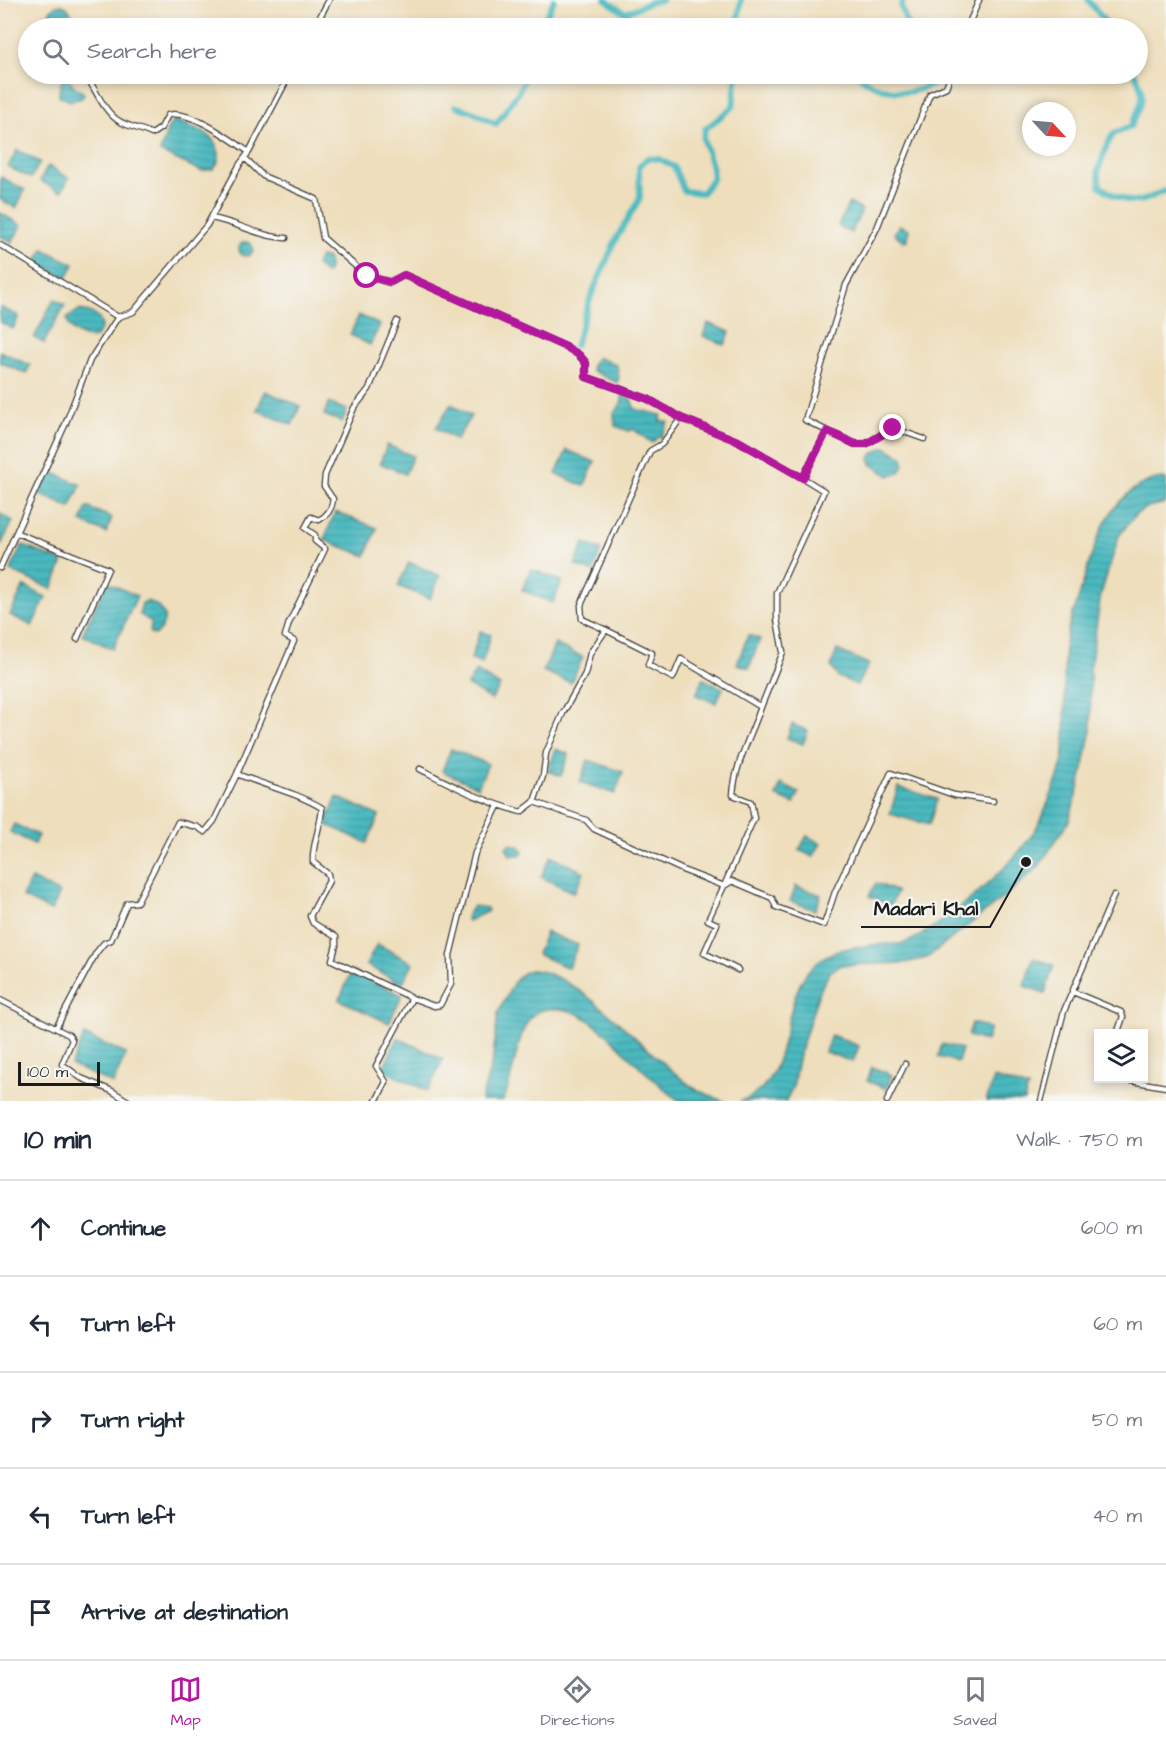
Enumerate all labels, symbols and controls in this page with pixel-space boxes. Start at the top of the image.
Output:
search box [18,18,1148,84]
icon: search [39,35,72,68]
text: Search here [87,36,217,67]
north arrow [1022,102,1076,156]
route start [353,262,379,288]
route end [879,414,905,440]
callout: Madari Khal [861,889,990,927]
text: Madari Khal [874,895,978,923]
map controls [1094,1029,1148,1083]
button: layers [1094,1029,1148,1083]
scale bar [18,1059,100,1086]
text: 100 m [27,1061,68,1083]
text: 10 min [24,1122,91,1158]
text: Walk · 750 m [1016,1126,1142,1154]
icon: ahead [24,1212,57,1245]
text: Continue [81,1213,166,1244]
text: 600 m [1081,1214,1142,1242]
icon: left [24,1308,57,1341]
text: Turn left [81,1309,175,1340]
text: 60 m [1093,1310,1142,1338]
icon: right [24,1404,57,1437]
text: Turn right [81,1405,184,1436]
text: 50 m [1092,1406,1142,1434]
icon: left [24,1500,57,1533]
text: Turn left [81,1501,175,1532]
text: 40 m [1092,1502,1142,1530]
icon: arrive [24,1596,57,1629]
text: Arrive at destination [81,1597,288,1628]
tab: Map [169,1673,202,1731]
tab: Directions [541,1673,615,1731]
tab: Saved [953,1673,997,1731]

